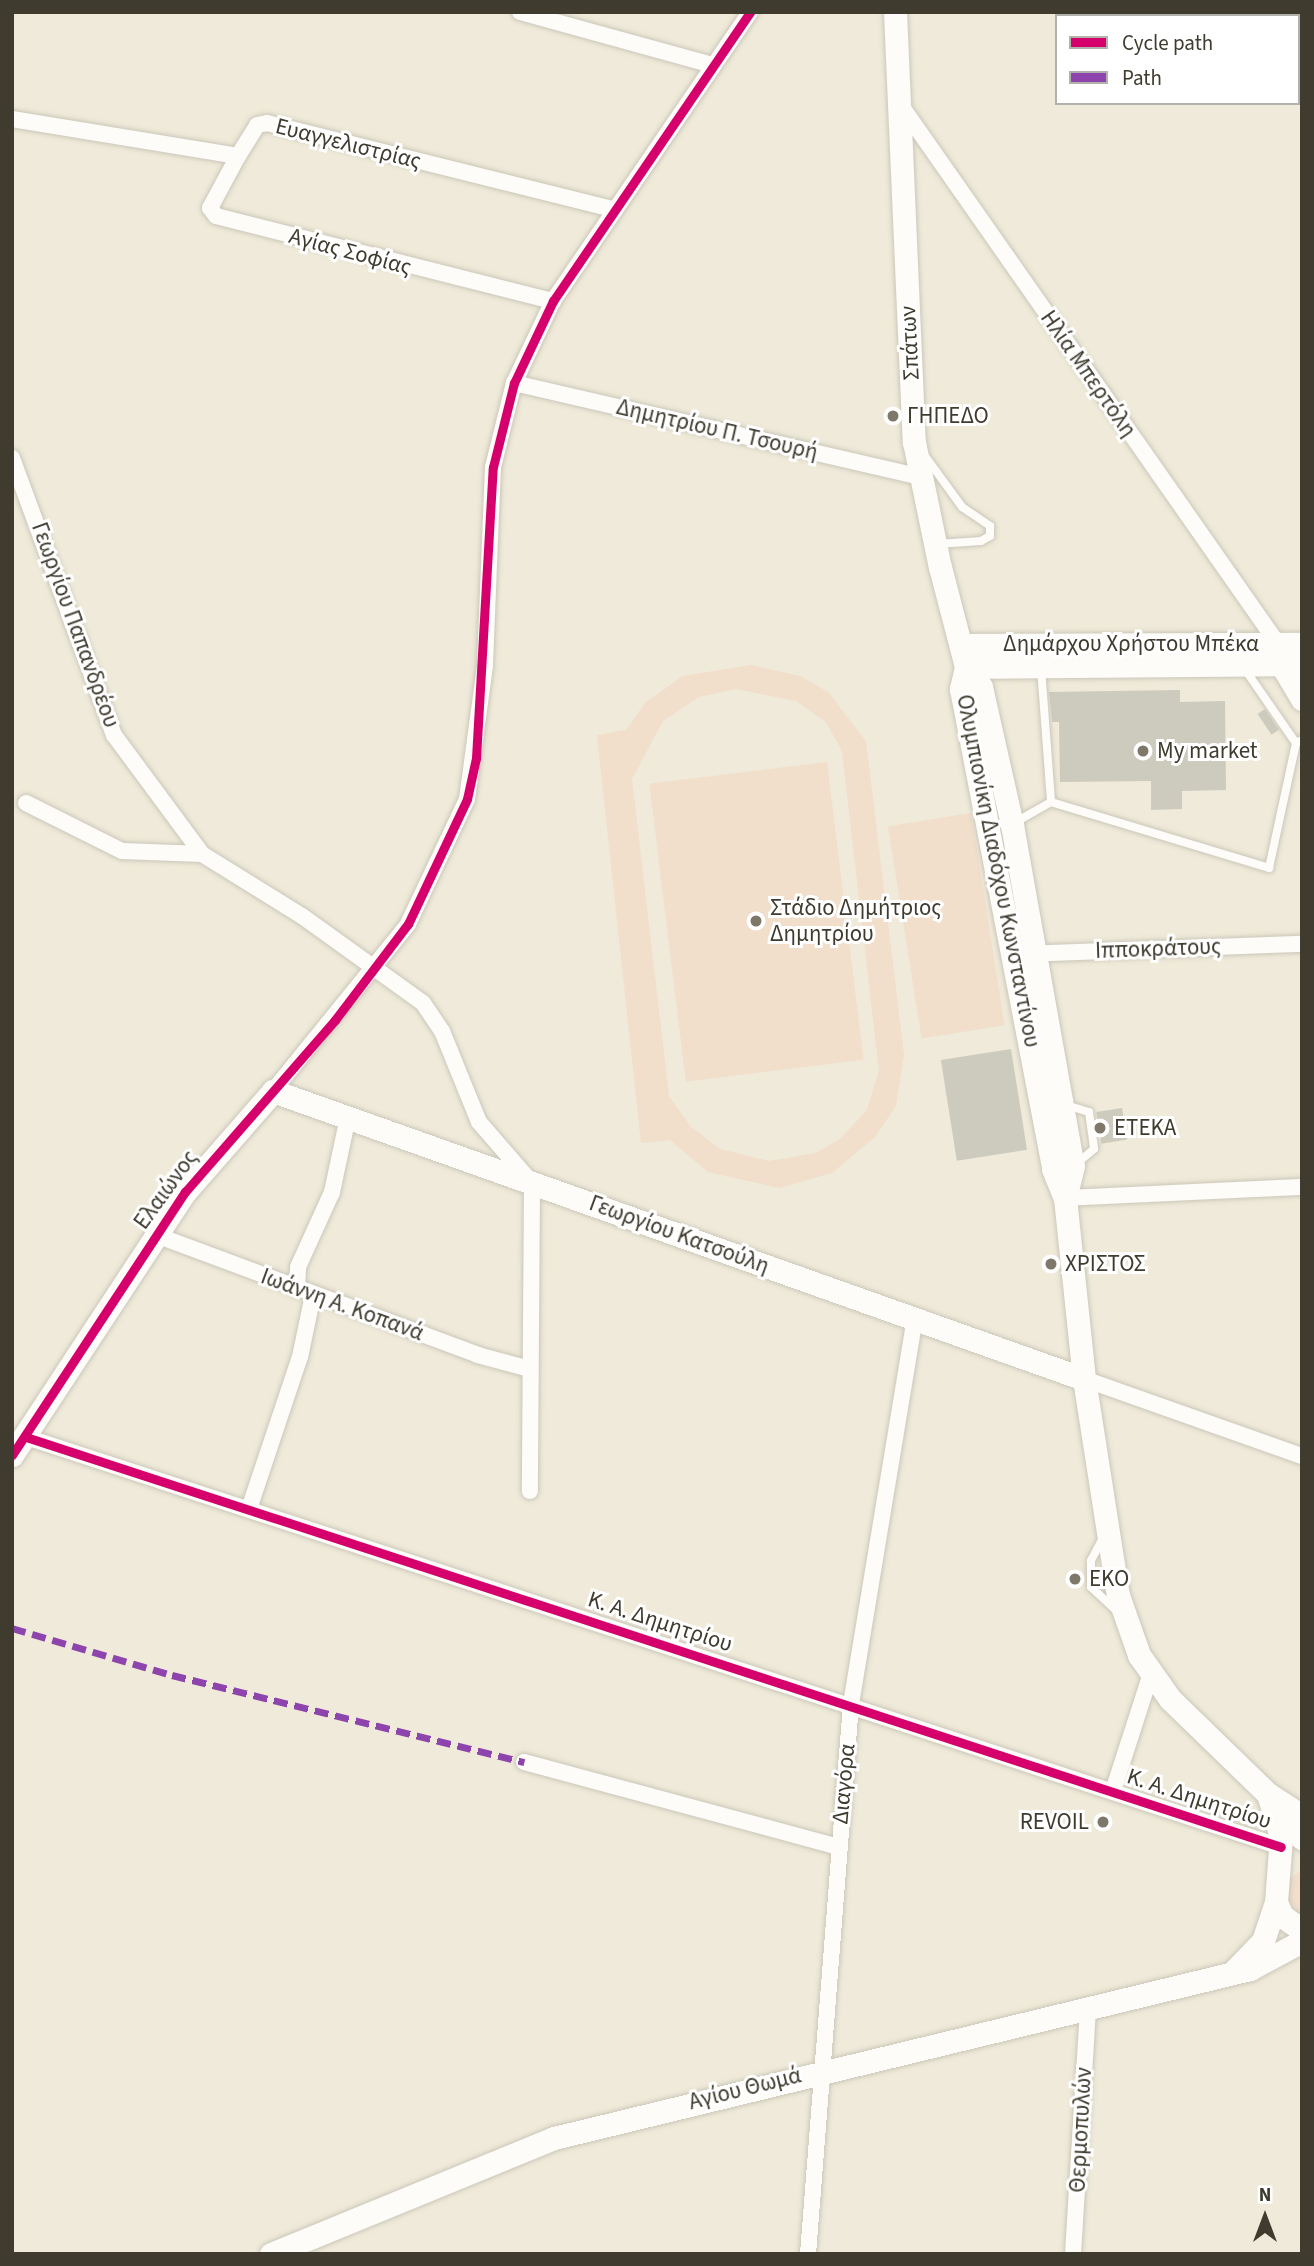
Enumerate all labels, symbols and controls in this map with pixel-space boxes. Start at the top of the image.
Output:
legend [1055,14,1300,105]
text: Cycle path [1122,28,1213,58]
text: Path [1122,63,1162,93]
street label: Ευαγγελιστρίας [272,113,424,175]
street label: Αγίας Σοφίας [286,222,414,282]
street label: Σπάτων [894,305,926,381]
street label: Ηλία Μπερτόλη [1034,305,1142,443]
street label: Δημητρίου Π. Τσουρή [614,393,820,467]
place label: ΓΗΠΕΔΟ [907,402,989,430]
marker: ΓΗΠΕΔΟ [885,408,901,424]
street label: Γεωργίου Παπανδρέου [25,519,125,731]
street label: Δημάρχου Χρήστου Μπέκα [1003,630,1259,658]
street label: Ολυμπιονίκη Διαδόχου Κωνσταντίνου [950,692,1046,1050]
place label: My market [1157,737,1258,765]
marker: My market [1135,743,1151,759]
place label: Στάδιο Δημήτριος Δημητρίου [770,894,941,948]
marker: Στάδιο Δημήτριος Δημητρίου [748,913,764,929]
street label: Ιπποκράτους [1095,933,1221,965]
place label: ΕΤΕΚΑ [1114,1114,1176,1142]
marker: ΕΤΕΚΑ [1092,1120,1108,1136]
street label: Ελαιώνος [128,1145,204,1235]
street label: Γεωργίου Κατσούλη [585,1190,773,1280]
place label: ΧΡΙΣΤΟΣ [1065,1250,1146,1278]
marker: ΧΡΙΣΤΟΣ [1043,1256,1059,1272]
street label: Ιωάννη Α. Κοπανά [257,1263,427,1347]
place label: EKO [1089,1565,1129,1593]
marker: EKO [1067,1571,1083,1587]
street label: Κ. Α. Δημητρίου [584,1586,736,1658]
street label: Διαγόρα [827,1743,861,1825]
street label: Κ. Α. Δημητρίου [1123,1763,1275,1835]
place label: REVOIL [1020,1808,1089,1836]
marker: REVOIL [1095,1814,1111,1830]
street label: Αγίου Θωμά [686,2062,804,2116]
street label: Θερμοπυλών [1064,2067,1098,2193]
north arrow [1230,2182,1300,2252]
text: N [1259,2182,1271,2209]

